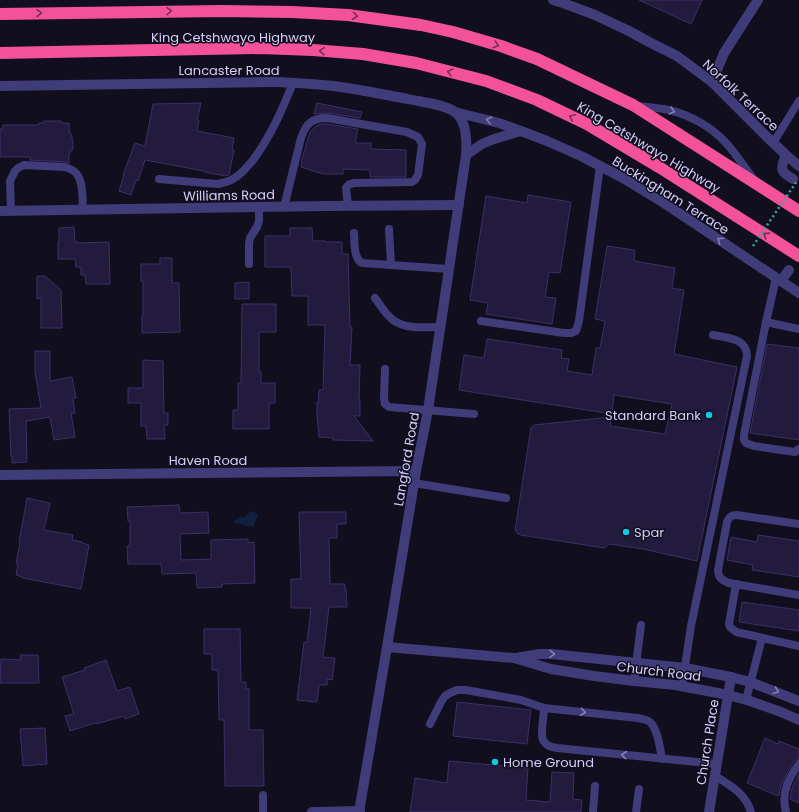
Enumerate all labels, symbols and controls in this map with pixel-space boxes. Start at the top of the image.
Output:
one-way arrow [166,7,172,15]
one-way arrow [36,9,42,17]
one-way arrow [352,11,358,20]
street label: King Cetshwayo Highway [151,28,316,47]
one-way arrow [492,40,499,49]
one-way arrow [319,47,325,56]
street label: Norfolk Terrace [698,55,783,136]
street label: Lancaster Road [178,61,280,80]
one-way arrow [447,68,453,76]
street label: King Cetshwayo Highway [574,97,725,198]
one-way arrow [668,106,675,115]
one-way arrow [568,114,576,122]
one-way arrow [485,117,492,125]
street label: Buckingham Terrace [609,152,733,239]
street label: Williams Road [183,185,275,206]
one-way arrow [763,233,770,240]
one-way arrow [717,238,724,245]
place label: Standard Bank [605,406,701,425]
marker: Standard Bank [704,410,714,420]
street label: Langford Road [389,411,424,508]
street label: Haven Road [169,451,247,470]
place label: Spar [634,523,664,542]
marker: Spar [621,527,631,537]
one-way arrow [549,650,555,659]
street label: Church Road [616,657,702,686]
one-way arrow [773,687,780,695]
street label: Church Place [691,698,724,786]
one-way arrow [580,707,586,716]
one-way arrow [621,750,627,759]
place label: Home Ground [503,753,594,772]
marker: Home Ground [490,757,500,767]

